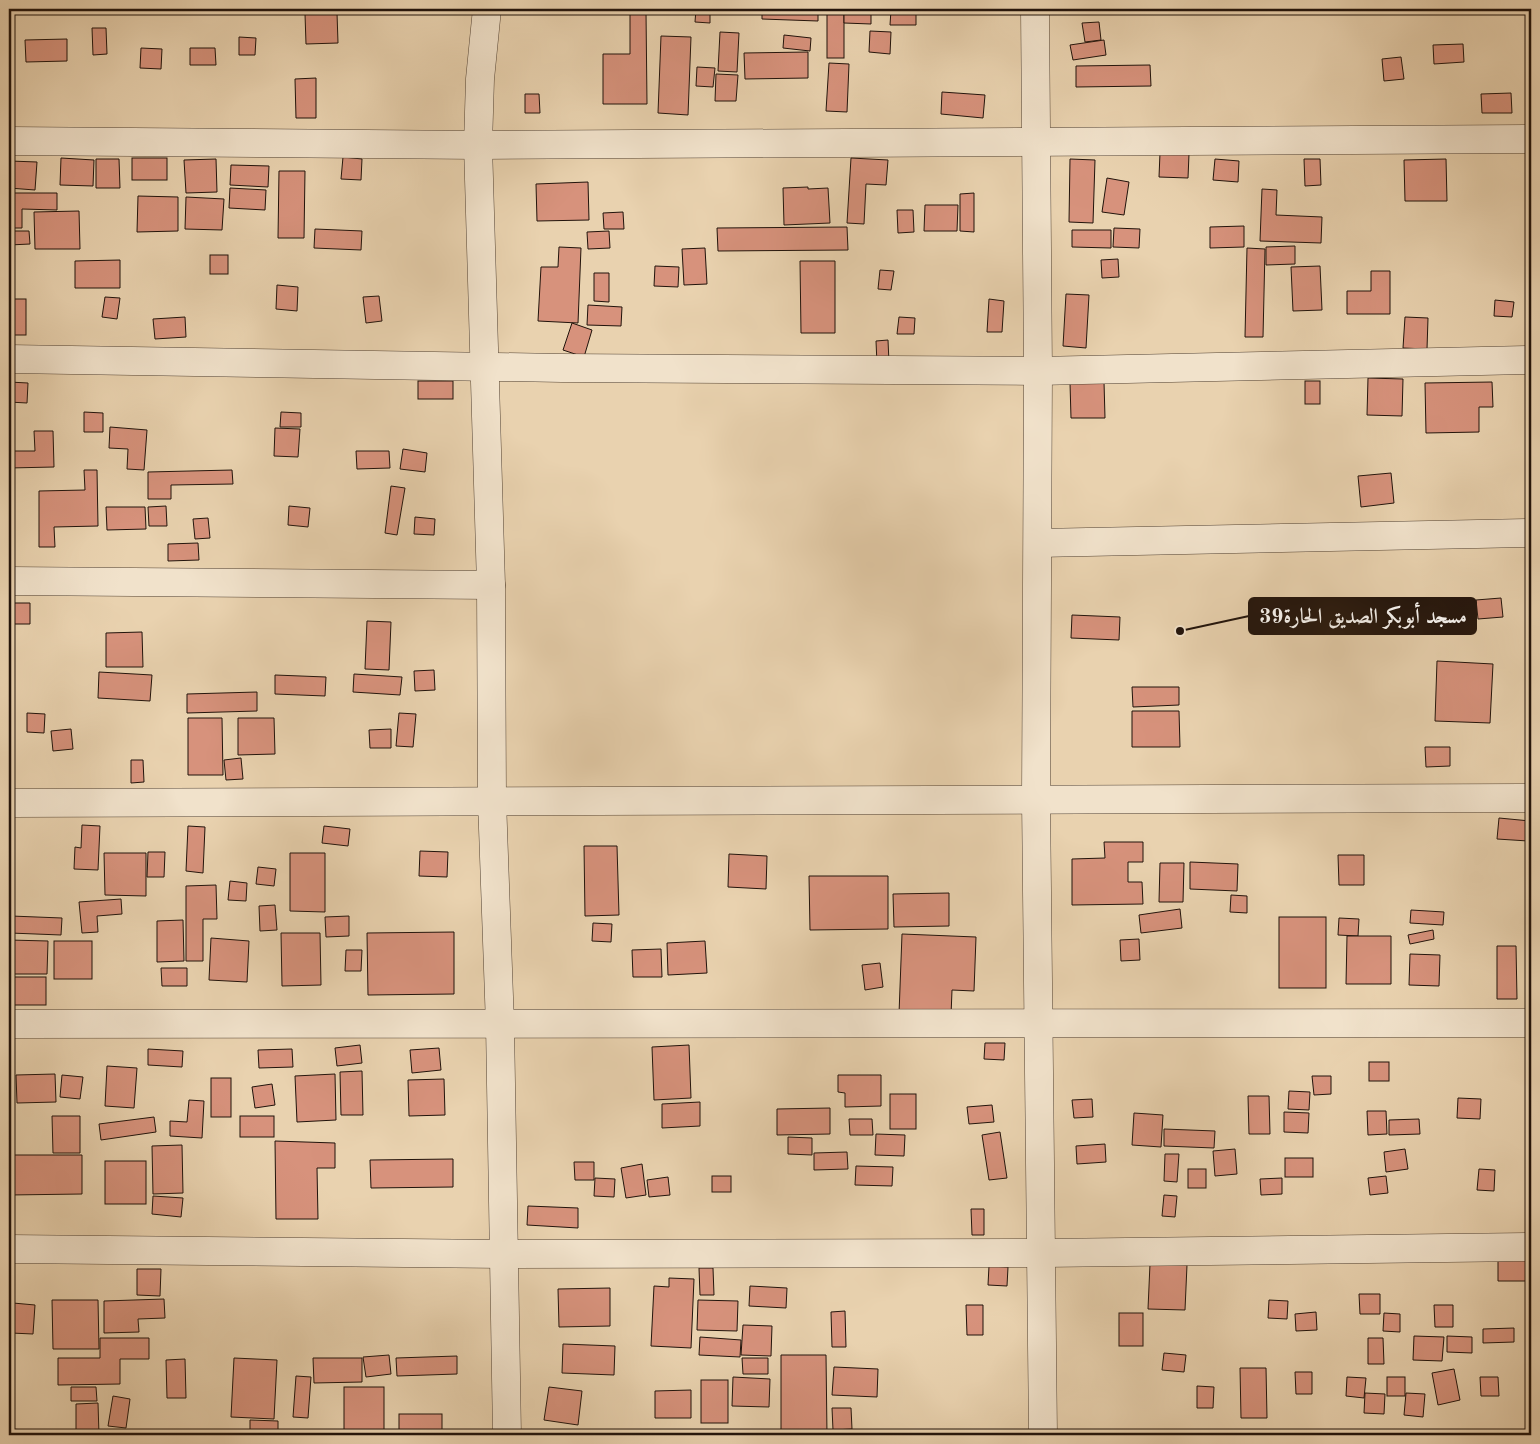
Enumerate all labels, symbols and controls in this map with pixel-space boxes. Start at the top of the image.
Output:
callout: مسجد أبوبكر الصديق الحارة39 [1249,598,1476,634]
text: مسجد أبوبكر الصديق الحارة39 [1259,602,1467,630]

